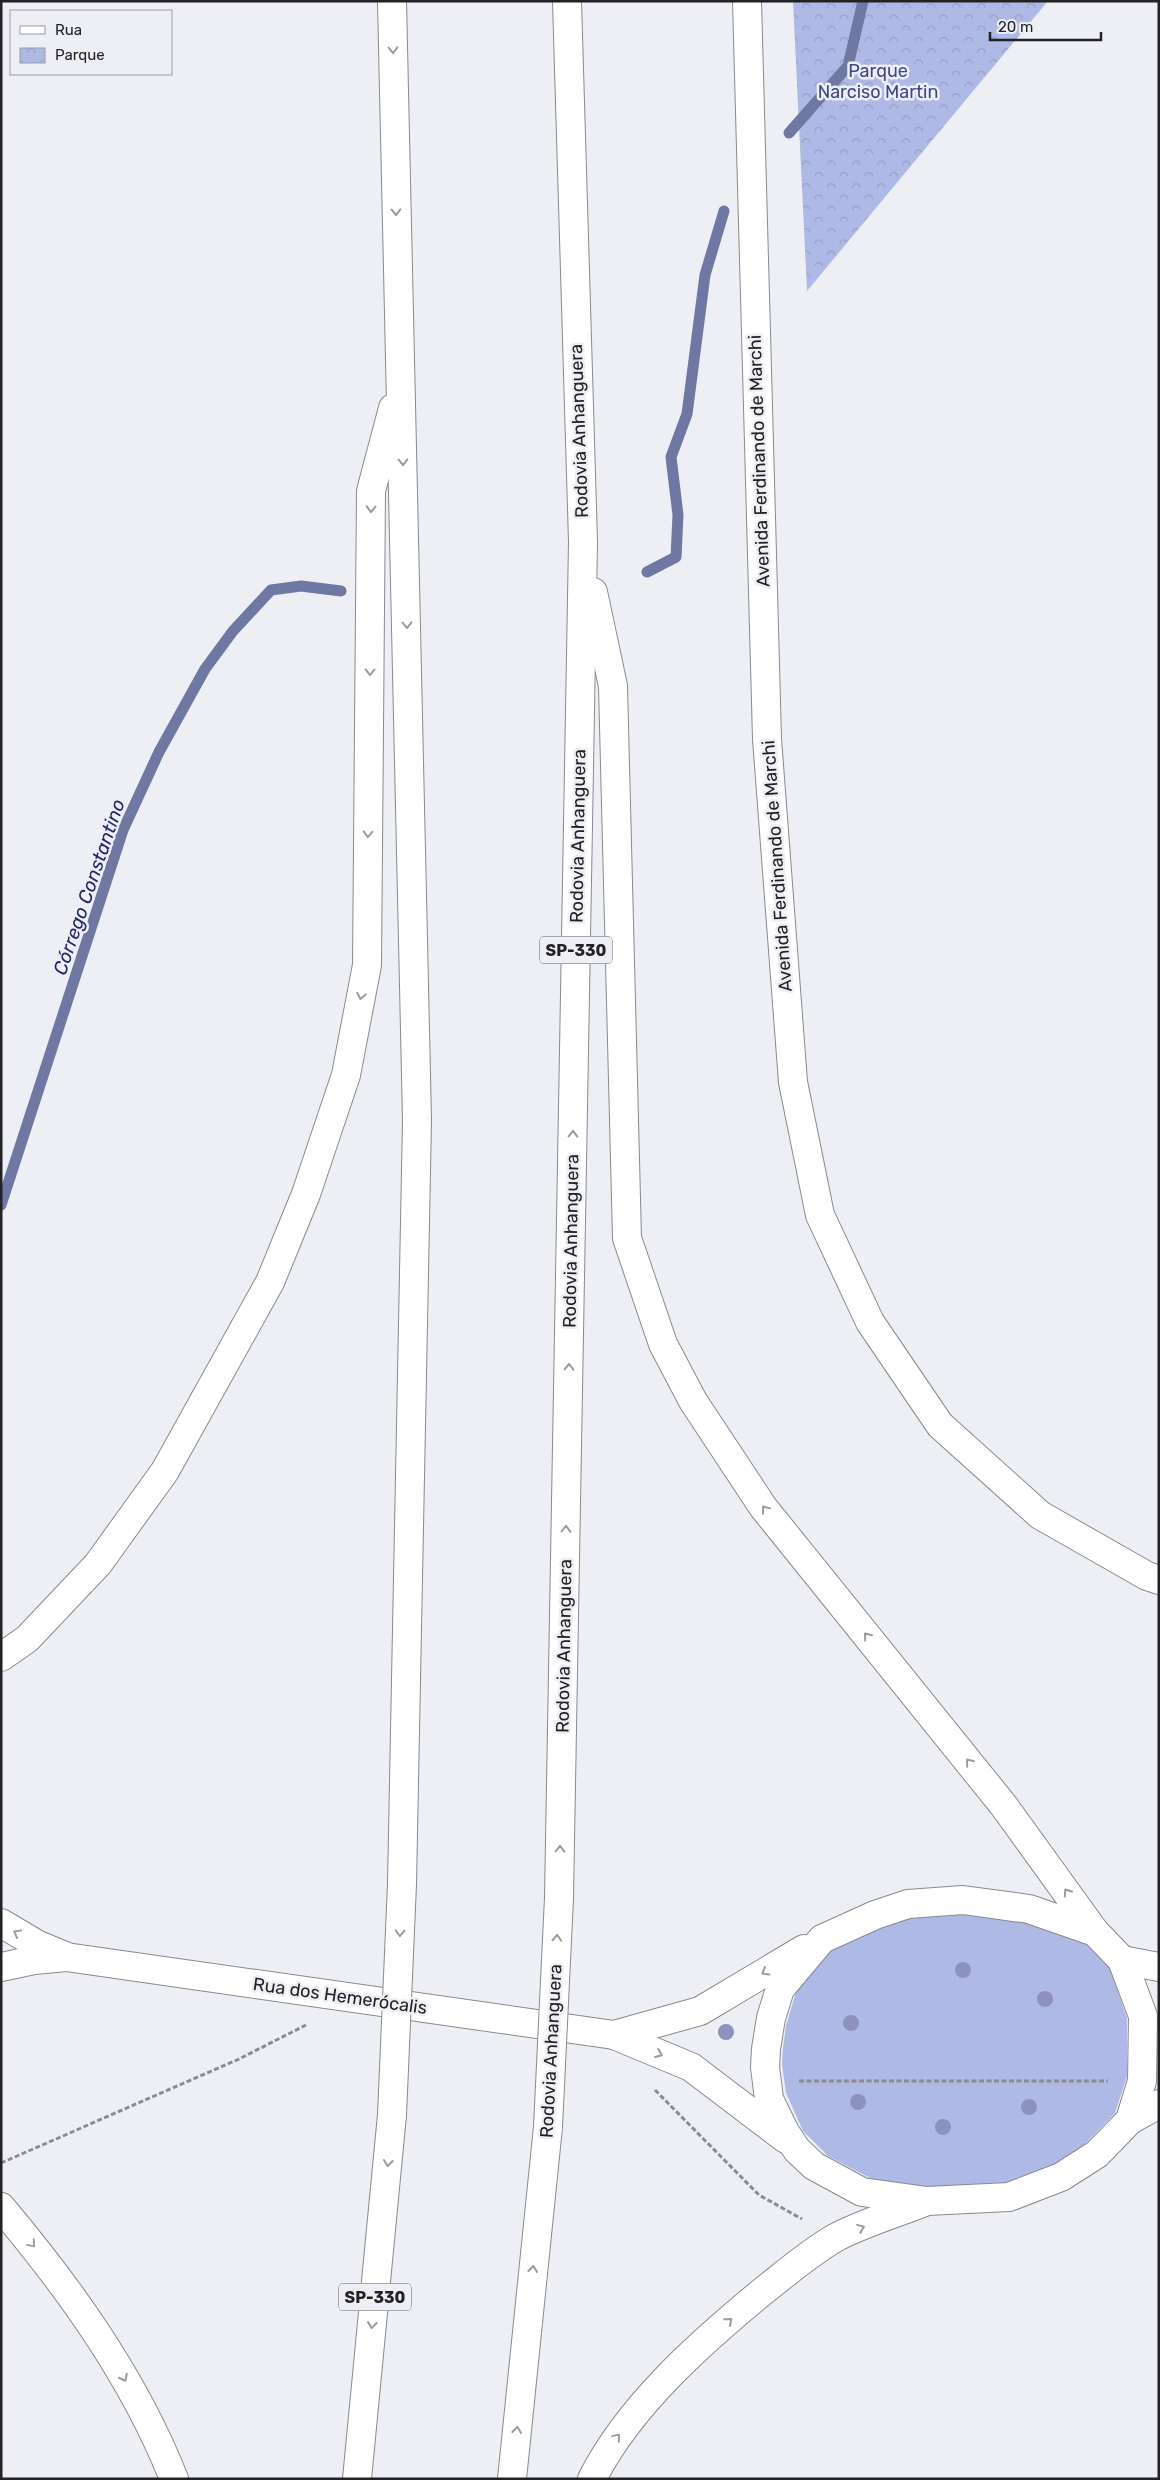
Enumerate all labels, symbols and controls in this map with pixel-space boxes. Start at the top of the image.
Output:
legend [10,10,172,75]
scale bar [990,10,1101,42]
text: 20 m [998,18,1033,36]
text: Rua [55,21,82,39]
text: Parque [55,46,105,64]
one-way arrow [388,46,398,54]
park label: Parque Narciso Martin [818,60,938,103]
one-way arrow [391,209,401,217]
street label: Avenida Ferdinando de Marchi [744,335,774,587]
street label: Rodovia Anhanguera [565,344,593,518]
one-way arrow [398,459,409,467]
one-way arrow [366,506,376,514]
one-way arrow [402,622,412,629]
one-way arrow [364,668,375,676]
street label: Avenida Ferdinando de Marchi [757,739,797,993]
street label: Rodovia Anhanguera [565,749,591,923]
water label: Córrego Constantino [48,796,130,978]
one-way arrow [363,831,373,839]
road number: SP-330 [540,936,612,964]
one-way arrow [356,992,366,1001]
one-way arrow [568,1130,578,1138]
street label: Rodovia Anhanguera [558,1154,584,1328]
one-way arrow [564,1363,574,1370]
one-way arrow [763,1506,771,1515]
one-way arrow [561,1525,571,1533]
street label: Rodovia Anhanguera [551,1559,577,1733]
one-way arrow [864,1632,873,1642]
one-way arrow [965,1759,974,1768]
one-way arrow [555,1845,565,1853]
one-way arrow [1064,1889,1072,1898]
one-way arrow [395,1929,405,1937]
one-way arrow [14,1930,23,1940]
one-way arrow [552,1934,563,1942]
street label: Rodovia Anhanguera [535,1964,567,2138]
one-way arrow [762,1966,771,1976]
street label: Rua dos Hemerócalis [252,1973,428,2019]
one-way arrow [654,2048,663,2059]
one-way arrow [382,2160,393,2168]
one-way arrow [856,2223,865,2234]
one-way arrow [27,2238,35,2247]
one-way arrow [528,2264,539,2272]
road number: SP-330 [339,2284,411,2310]
one-way arrow [723,2318,732,2326]
one-way arrow [367,2321,378,2329]
one-way arrow [118,2373,128,2382]
one-way arrow [511,2426,522,2434]
one-way arrow [611,2434,620,2443]

